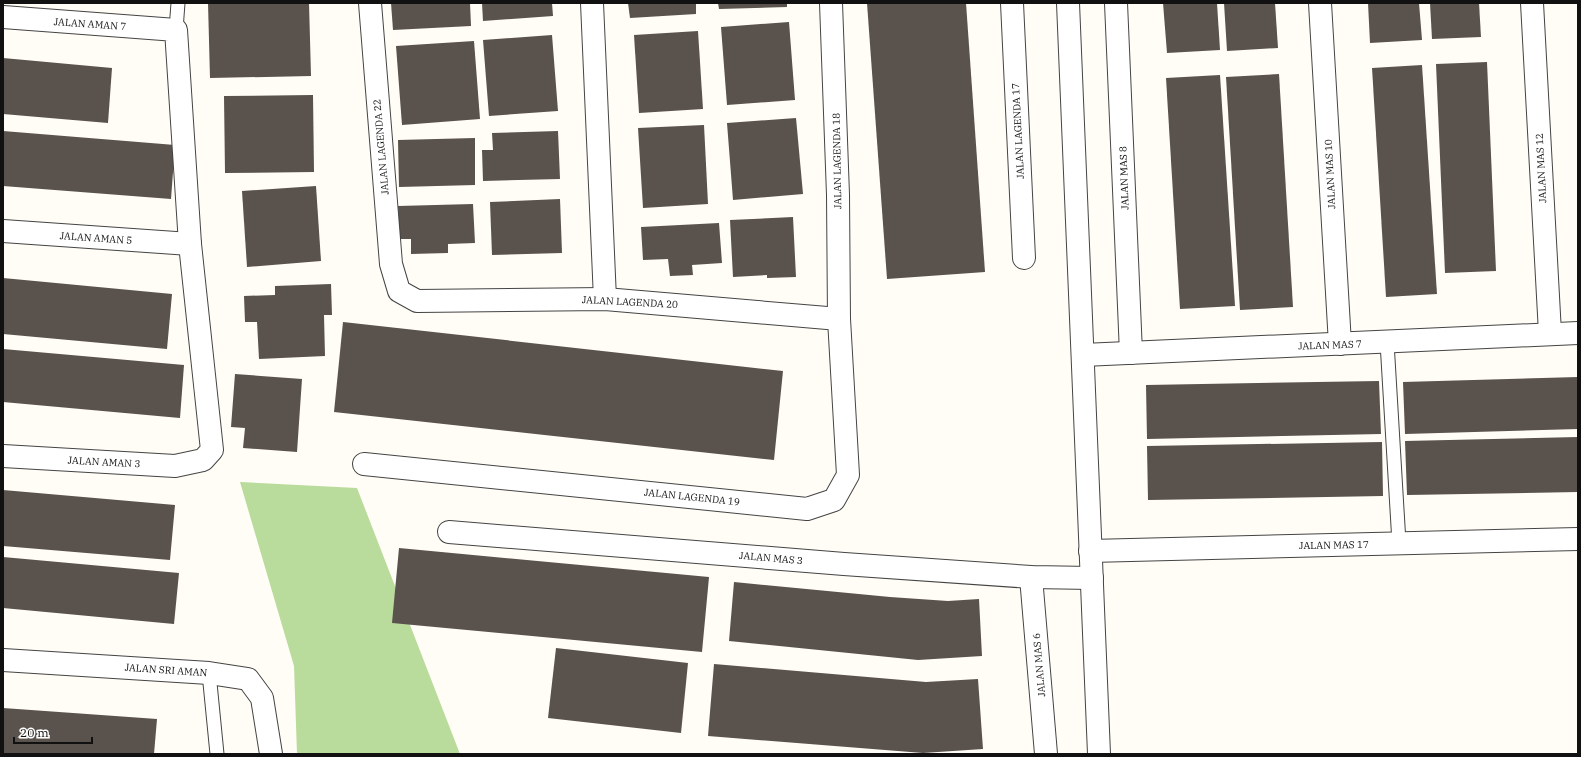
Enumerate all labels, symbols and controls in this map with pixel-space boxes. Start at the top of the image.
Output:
street label: JALAN AMAN 7 [53,15,127,33]
street label: JALAN LAGENDA 17 [1009,83,1027,179]
street label: JALAN LAGENDA 22 [370,98,392,196]
street label: JALAN LAGENDA 18 [830,113,844,209]
street label: JALAN MAS 12 [1533,133,1549,203]
street label: JALAN MAS 10 [1322,139,1338,209]
street label: JALAN MAS 8 [1116,146,1132,210]
street label: JALAN AMAN 5 [59,229,133,247]
street label: JALAN LAGENDA 20 [582,293,678,311]
street label: JALAN MAS 7 [1298,337,1362,353]
street label: JALAN AMAN 3 [67,454,141,470]
street label: JALAN LAGENDA 19 [643,486,741,508]
street label: JALAN MAS 17 [1299,538,1369,552]
street label: JALAN MAS 3 [739,549,803,567]
street label: JALAN MAS 6 [1030,633,1048,697]
street label: JALAN SRI AMAN [124,661,208,679]
scale bar [14,719,92,745]
text: 20 m [20,725,49,740]

